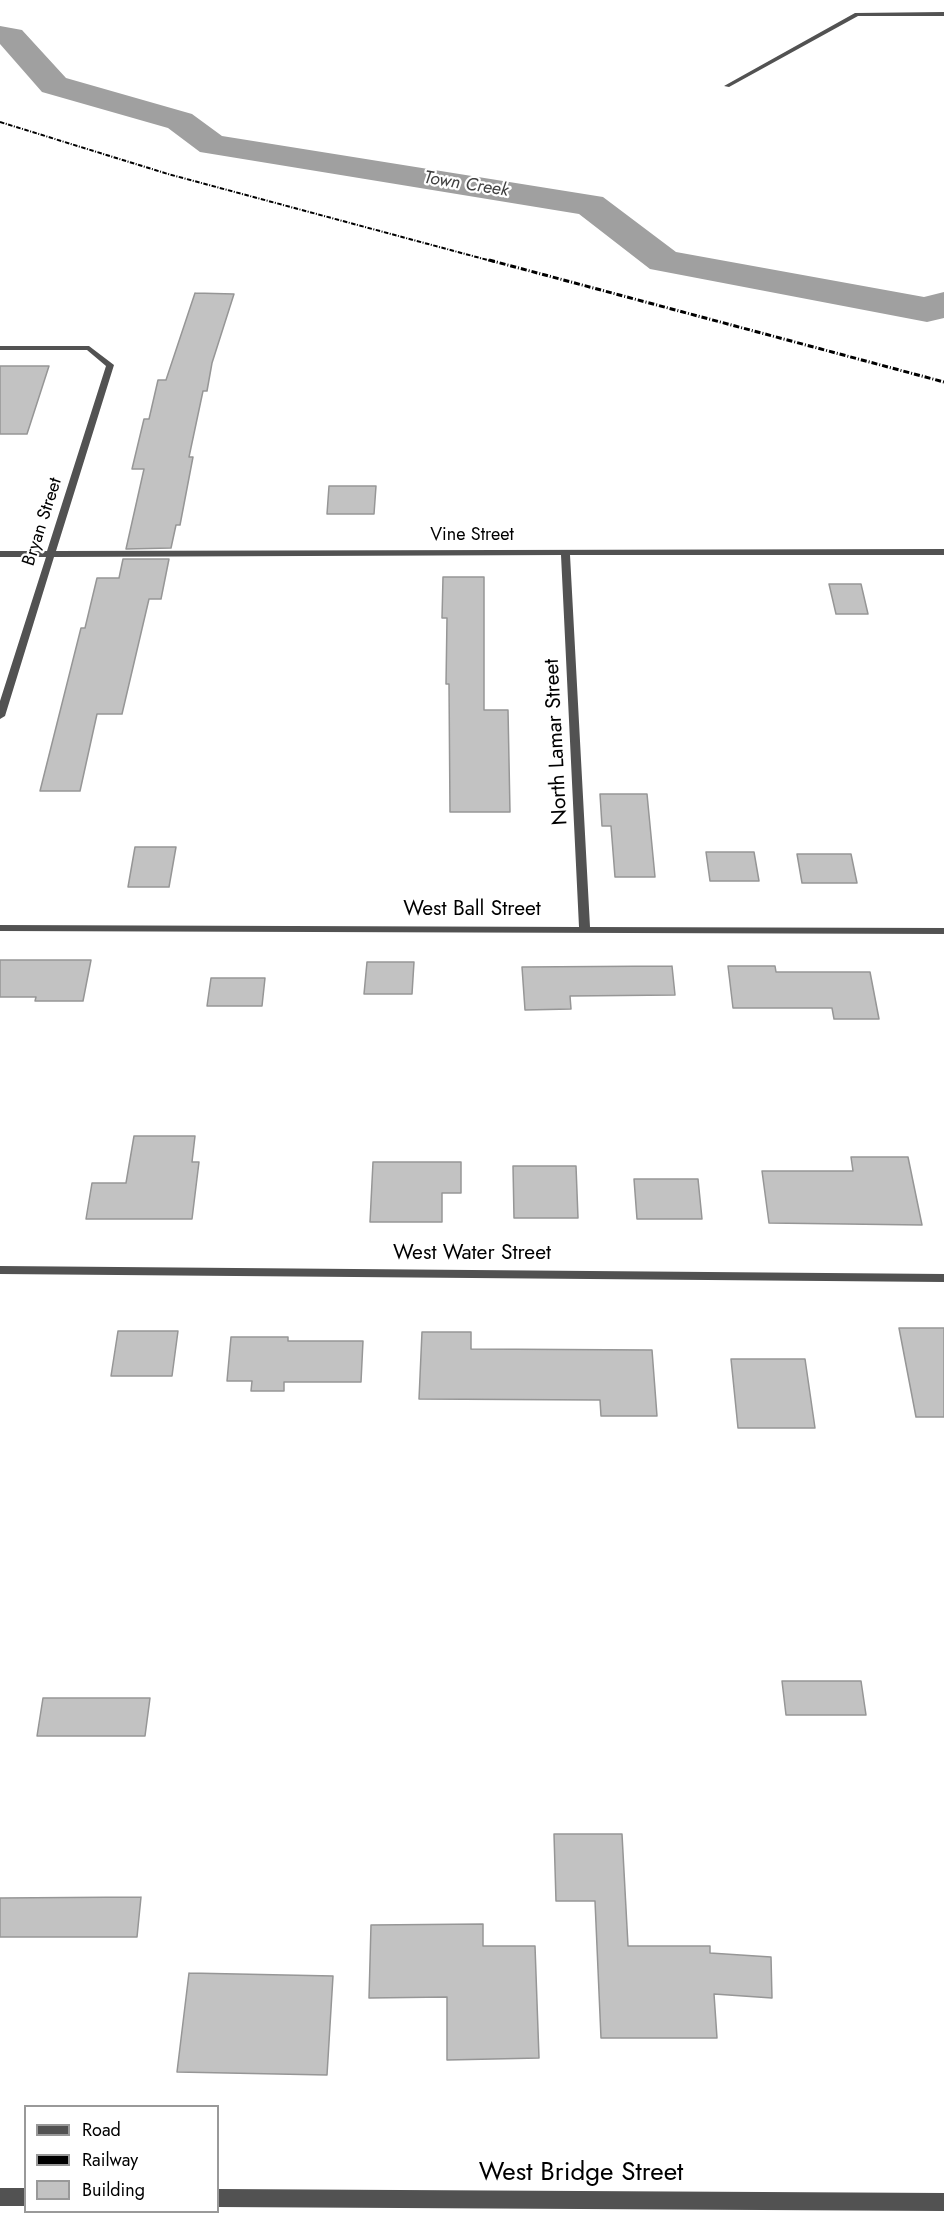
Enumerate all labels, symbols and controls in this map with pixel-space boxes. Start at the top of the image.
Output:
water label: Town Creek [422,168,510,202]
street label: Bryan Street [19,475,67,569]
street label: Vine Street [430,525,514,547]
street label: North Lamar Street [540,658,574,826]
street label: West Ball Street [403,897,541,923]
street label: West Water Street [393,1241,551,1267]
legend [24,2105,219,2213]
text: Road [82,2117,121,2143]
text: Railway [82,2147,138,2173]
street label: West Bridge Street [479,2158,683,2190]
text: Building [82,2177,145,2203]

